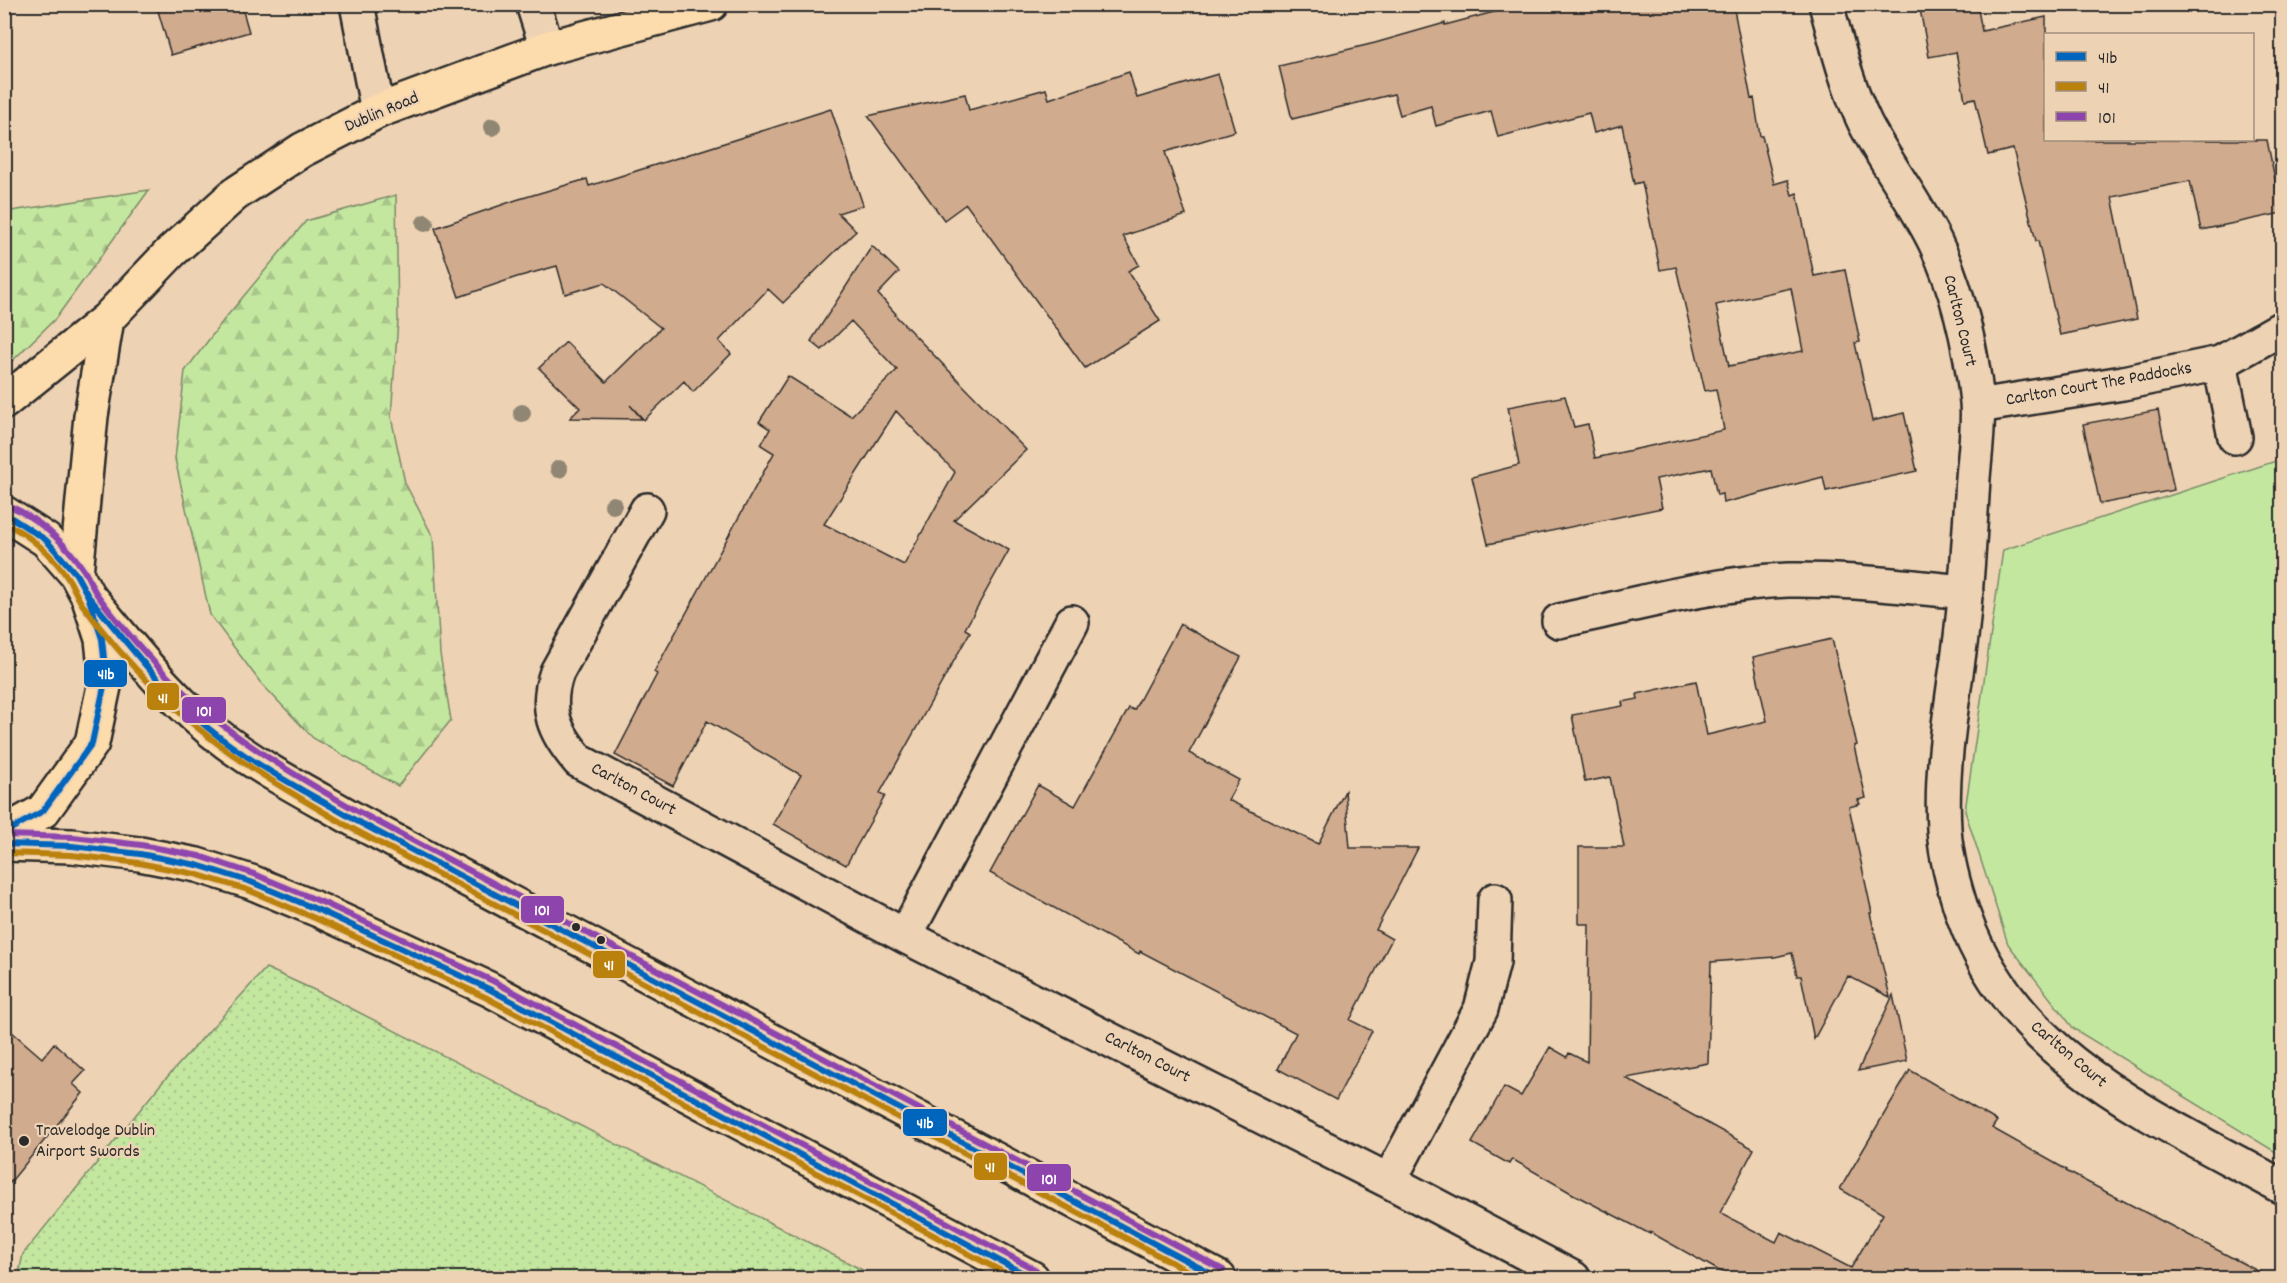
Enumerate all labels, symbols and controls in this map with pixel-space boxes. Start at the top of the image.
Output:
legend [2044,33,2254,141]
text: 41b [2098,47,2117,72]
text: 41 [2098,77,2109,102]
street label: Dublin Road [341,86,423,140]
text: 101 [2098,107,2116,132]
street label: Carlton Court [1936,273,1983,370]
street label: Carlton Court The Paddocks [2004,356,2194,414]
line badge: 41b [83,659,128,688]
text: 41b [97,664,115,687]
line badge: 41 [146,682,180,711]
text: 41 [158,688,168,711]
line badge: 101 [181,696,227,724]
text: 101 [196,701,212,724]
street label: Carlton Court [586,757,680,823]
line badge: 101 [520,895,565,924]
text: 101 [534,900,550,923]
unlabelled marker [570,921,582,933]
unlabelled marker [595,934,607,946]
line badge: 41 [592,950,626,979]
text: 41 [604,955,614,978]
street label: Carlton Court [2024,1015,2112,1095]
street label: Carlton Court [1100,1026,1195,1090]
line badge: 41b [902,1108,948,1137]
text: 41b [916,1113,934,1136]
place label: Travelodge Dublin Airport Swords [36,1119,155,1165]
marker: Travelodge Dublin Airport Swords [17,1134,31,1148]
line badge: 41 [973,1152,1008,1181]
text: 41 [985,1157,995,1180]
line badge: 101 [1026,1163,1072,1192]
text: 101 [1041,1169,1057,1192]

